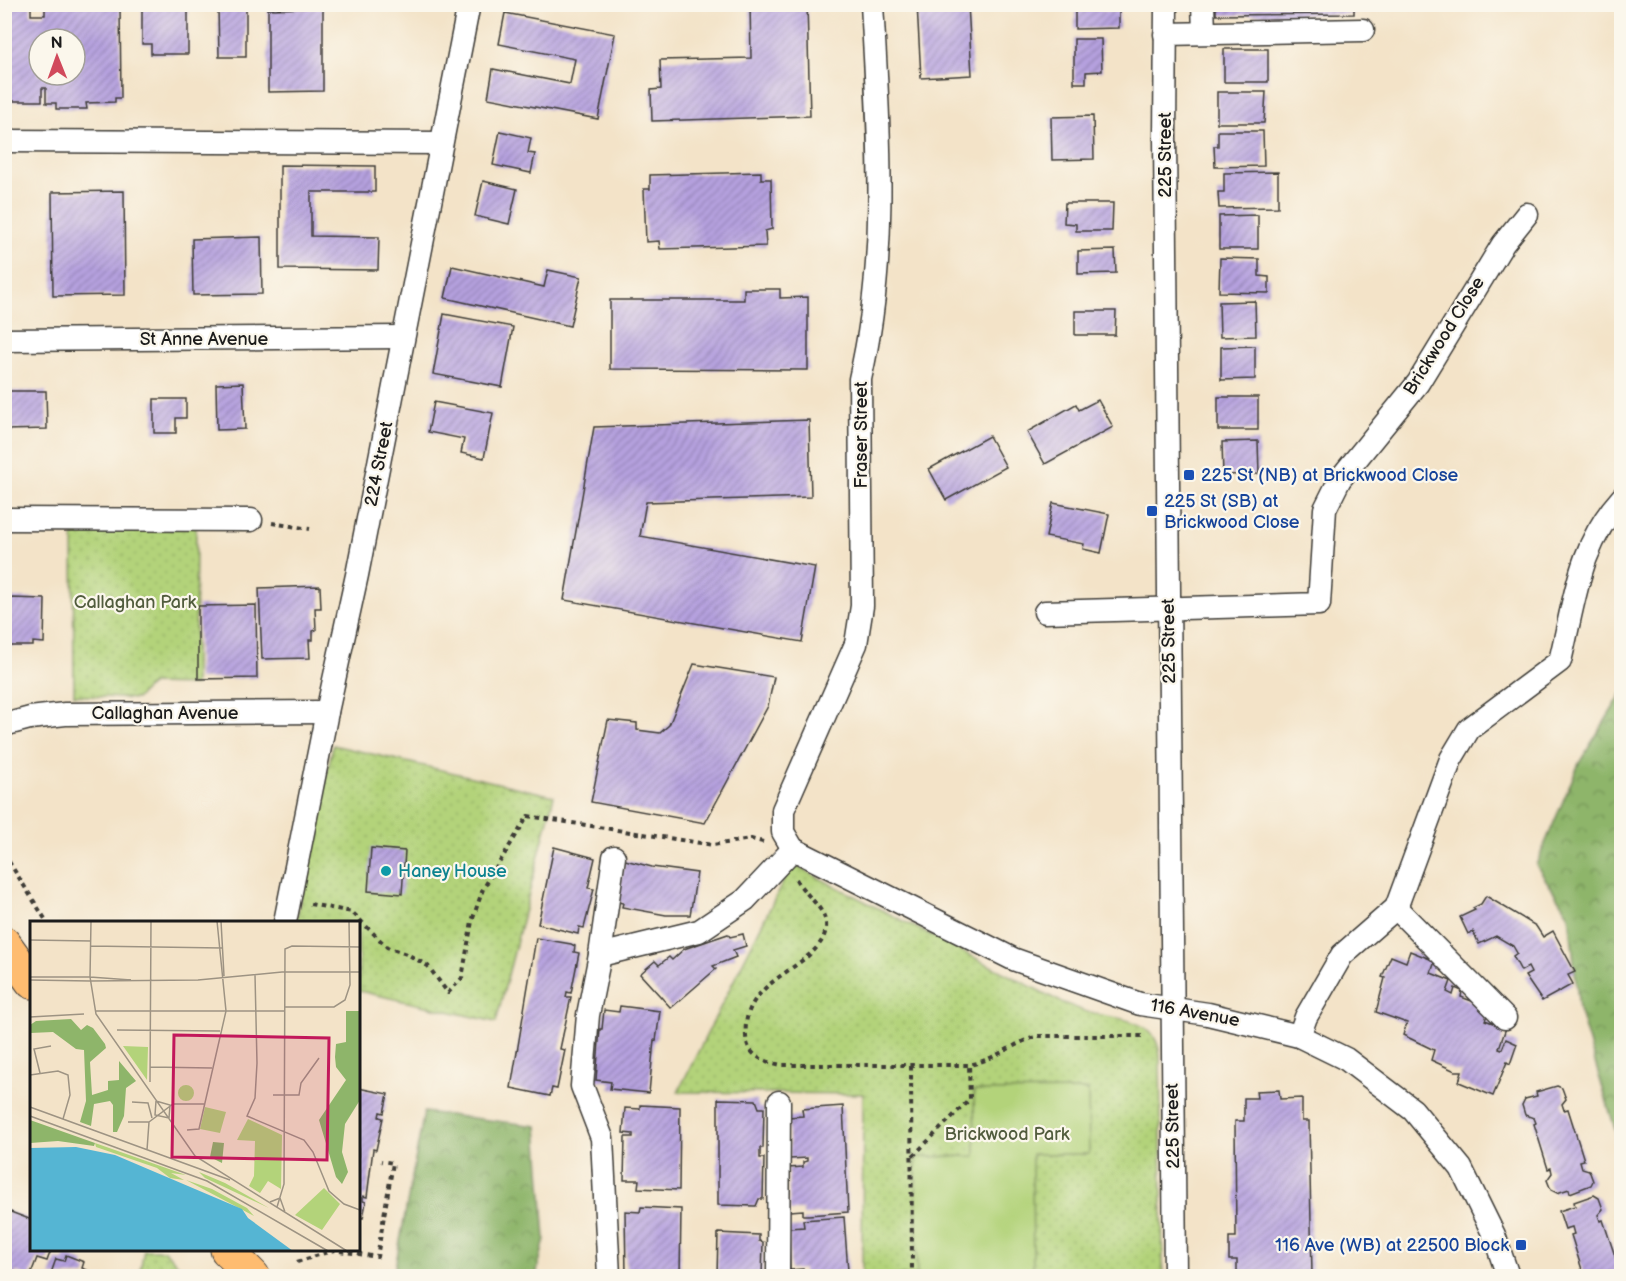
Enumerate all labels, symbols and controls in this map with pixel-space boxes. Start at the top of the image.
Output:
north arrow [27,27,87,87]
text: N [51,34,63,53]
street label: 225 Street [1155,112,1176,198]
street label: Brickwood Close [1399,273,1489,399]
street label: St Anne Avenue [140,329,269,350]
street label: Fraser Street [851,381,872,489]
street label: 224 Street [360,419,398,508]
place label: 225 St (NB) at Brickwood Close [1201,465,1459,486]
marker: 225 St (NB) at Brickwood Close [1182,468,1196,482]
place label: 225 St (SB) at Brickwood Close [1164,491,1300,533]
marker: 225 St (SB) at Brickwood Close [1145,504,1159,518]
park label: Callaghan Park [74,592,197,613]
street label: 225 Street [1158,598,1180,684]
street label: Callaghan Avenue [91,703,239,724]
place label: Haney House [398,861,507,882]
marker: Haney House [379,864,393,878]
inset map [30,921,360,1251]
street label: 116 Avenue [1149,995,1242,1031]
street label: 225 Street [1162,1083,1184,1169]
park label: Brickwood Park [944,1124,1070,1145]
place label: 116 Ave (WB) at 22500 Block [1275,1235,1509,1256]
marker: 116 Ave (WB) at 22500 Block [1514,1238,1528,1252]

